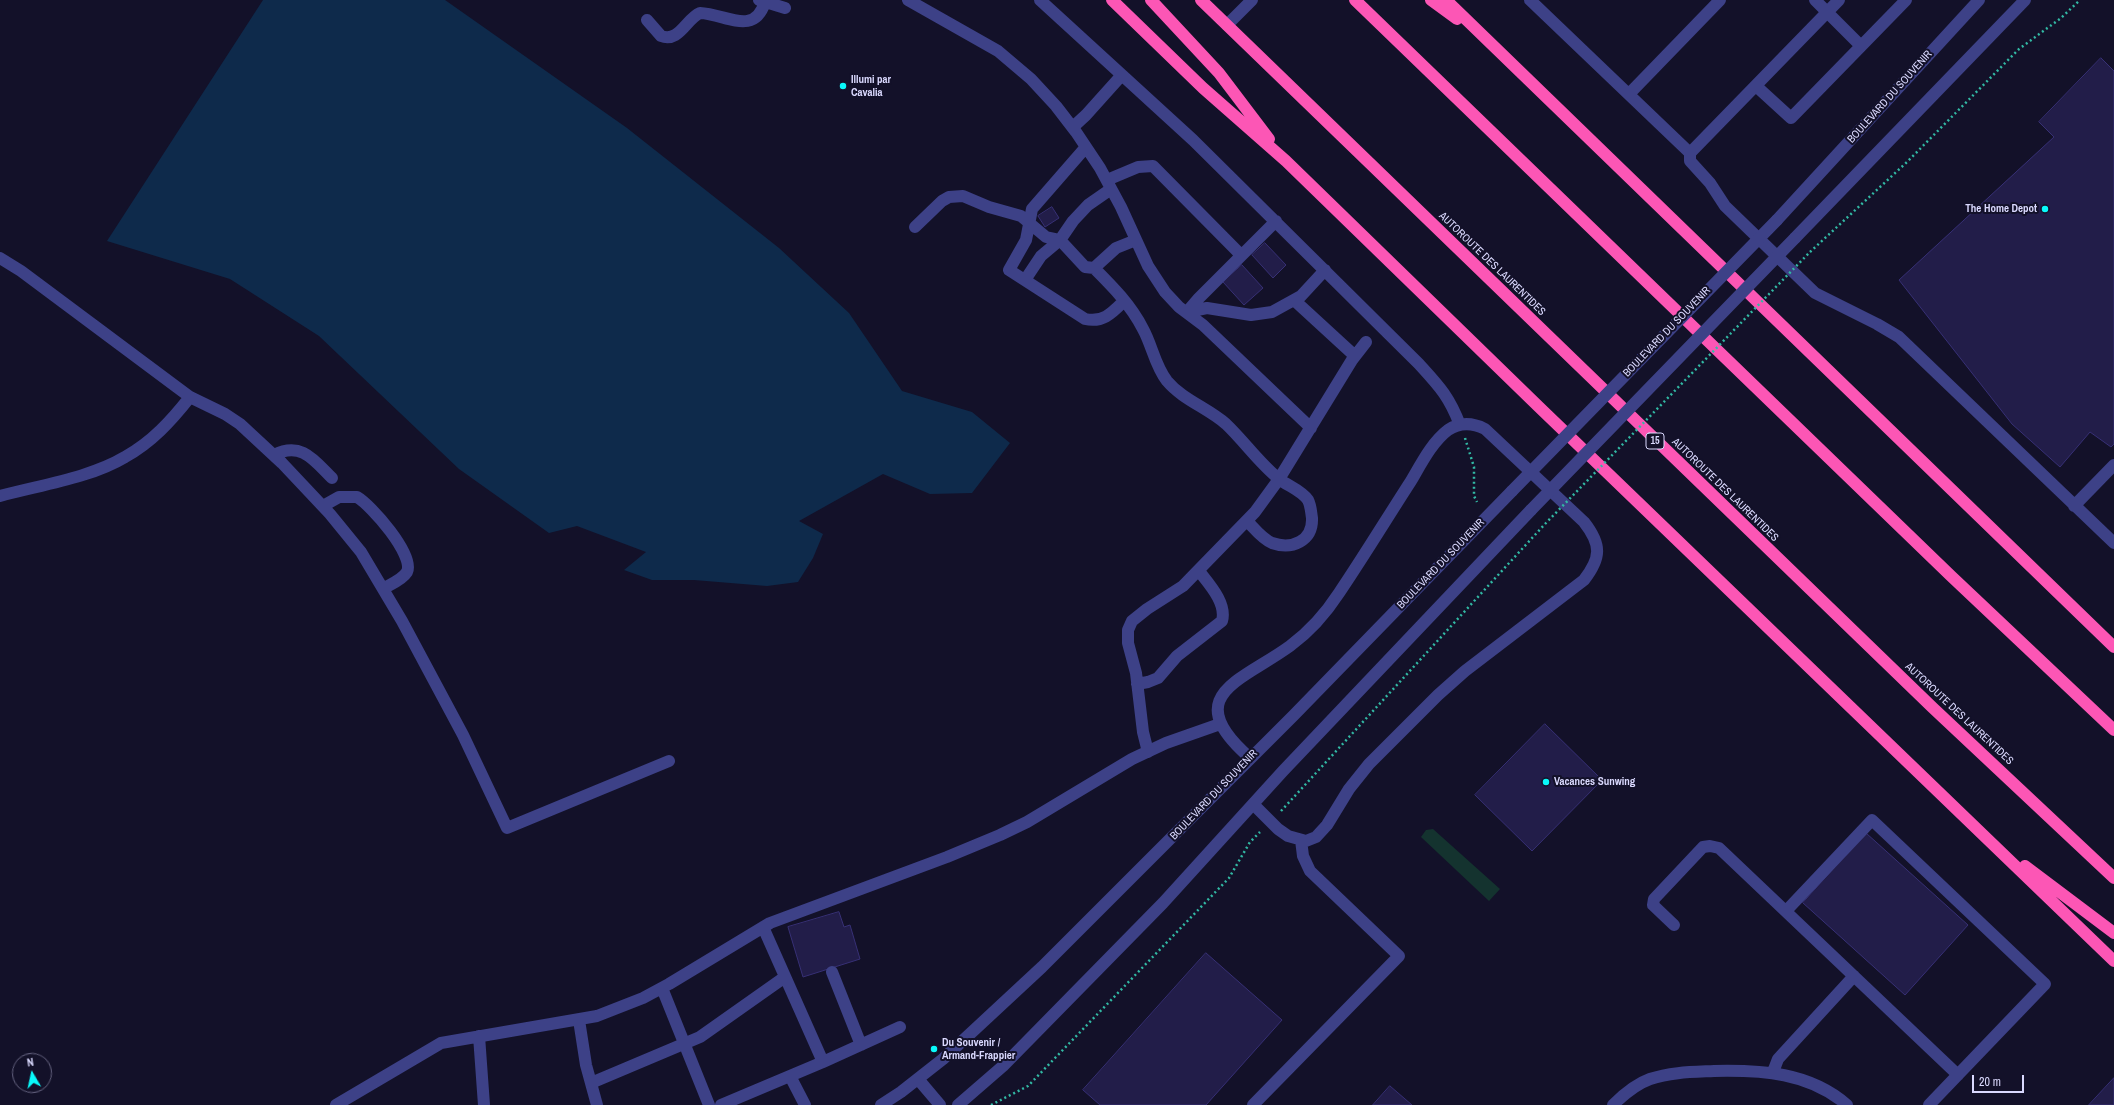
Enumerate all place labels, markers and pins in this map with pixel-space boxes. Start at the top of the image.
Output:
place label: Illumi par Cavalia [851,73,891,99]
marker: Illumi par Cavalia [838,81,848,91]
place label: The Home Depot [1965,202,2037,216]
marker: The Home Depot [2040,204,2050,214]
place label: Vacances Sunwing [1554,775,1635,789]
marker: Vacances Sunwing [1541,777,1551,787]
place label: Du Souvenir / Armand-Frappier [942,1036,1015,1062]
marker: Du Souvenir / Armand-Frappier [929,1044,939,1054]

